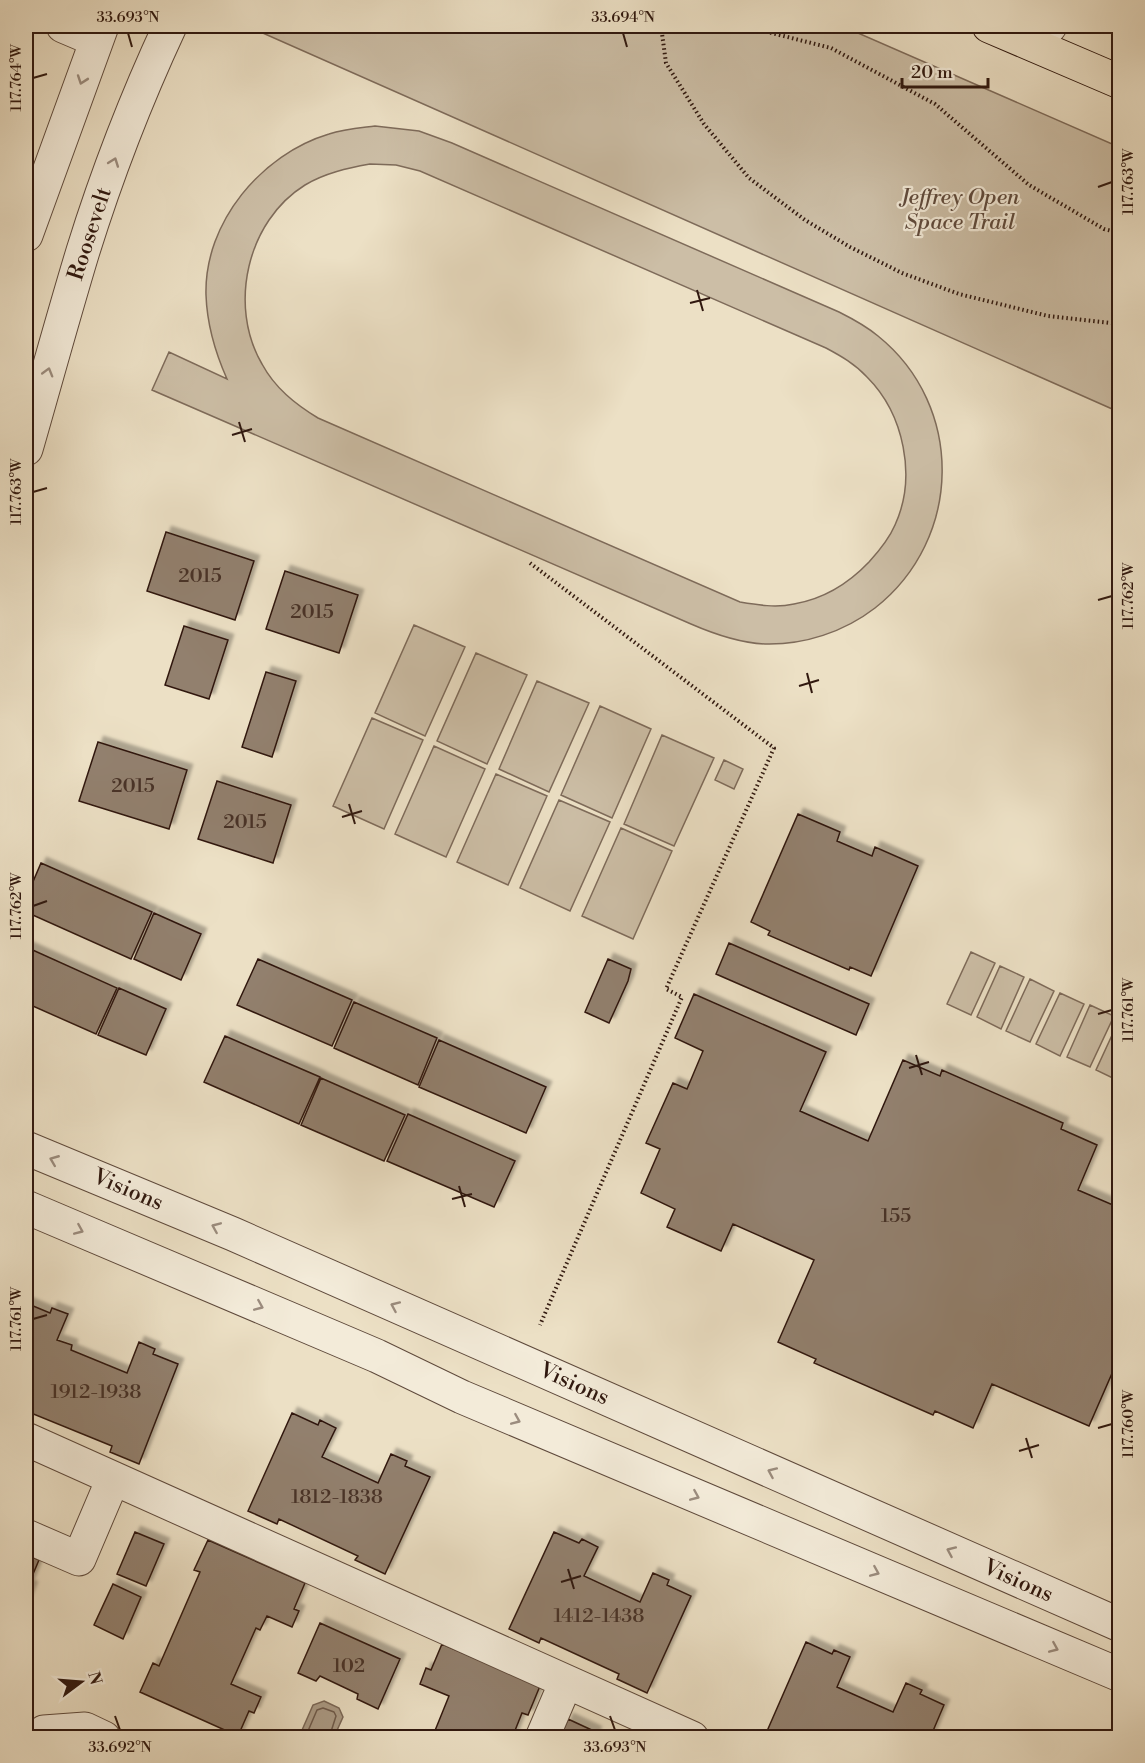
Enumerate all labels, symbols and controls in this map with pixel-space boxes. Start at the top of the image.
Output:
text: 33.693°N [96,8,160,27]
text: 33.694°N [591,8,655,27]
text: 117.764°W [7,44,26,112]
scale bar [902,51,988,89]
text: 20 m [911,61,953,84]
one-way arrow [77,74,89,85]
text: 117.763°W [1119,148,1138,215]
one-way arrow [106,157,119,168]
street label: Roosevelt [62,184,118,284]
park label: Jeffrey Open Space Trail [898,184,1020,236]
one-way arrow [41,367,53,378]
text: 117.763°W [7,458,26,525]
text: 117.762°W [1119,562,1138,629]
house number: 2015 [178,564,222,589]
house number: 2015 [290,600,334,625]
house number: 2015 [111,774,155,799]
house number: 2015 [223,810,267,835]
text: 117.762°W [7,872,26,939]
text: 117.761°W [1119,977,1138,1042]
one-way arrow [49,1155,60,1167]
street label: Visions [88,1163,167,1217]
house number: 155 [881,1204,911,1229]
one-way arrow [212,1222,223,1234]
one-way arrow [73,1223,84,1235]
text: 117.761°W [7,1286,26,1351]
one-way arrow [252,1299,263,1311]
one-way arrow [390,1301,401,1313]
street label: Visions [534,1356,613,1411]
house number: 1912-1938 [50,1380,142,1405]
text: 117.760°W [1119,1389,1138,1458]
one-way arrow [509,1413,520,1425]
one-way arrow [768,1467,779,1479]
house number: 1812-1838 [291,1485,383,1510]
one-way arrow [689,1489,700,1501]
one-way arrow [946,1546,957,1558]
street label: Visions [978,1553,1057,1608]
one-way arrow [868,1565,879,1577]
house number: 1412-1438 [553,1604,645,1629]
one-way arrow [1048,1641,1059,1653]
north arrow [51,1652,111,1712]
house number: 102 [333,1654,365,1679]
text: N [83,1669,106,1687]
text: 33.692°N [88,1738,152,1757]
text: 33.693°N [583,1738,647,1757]

